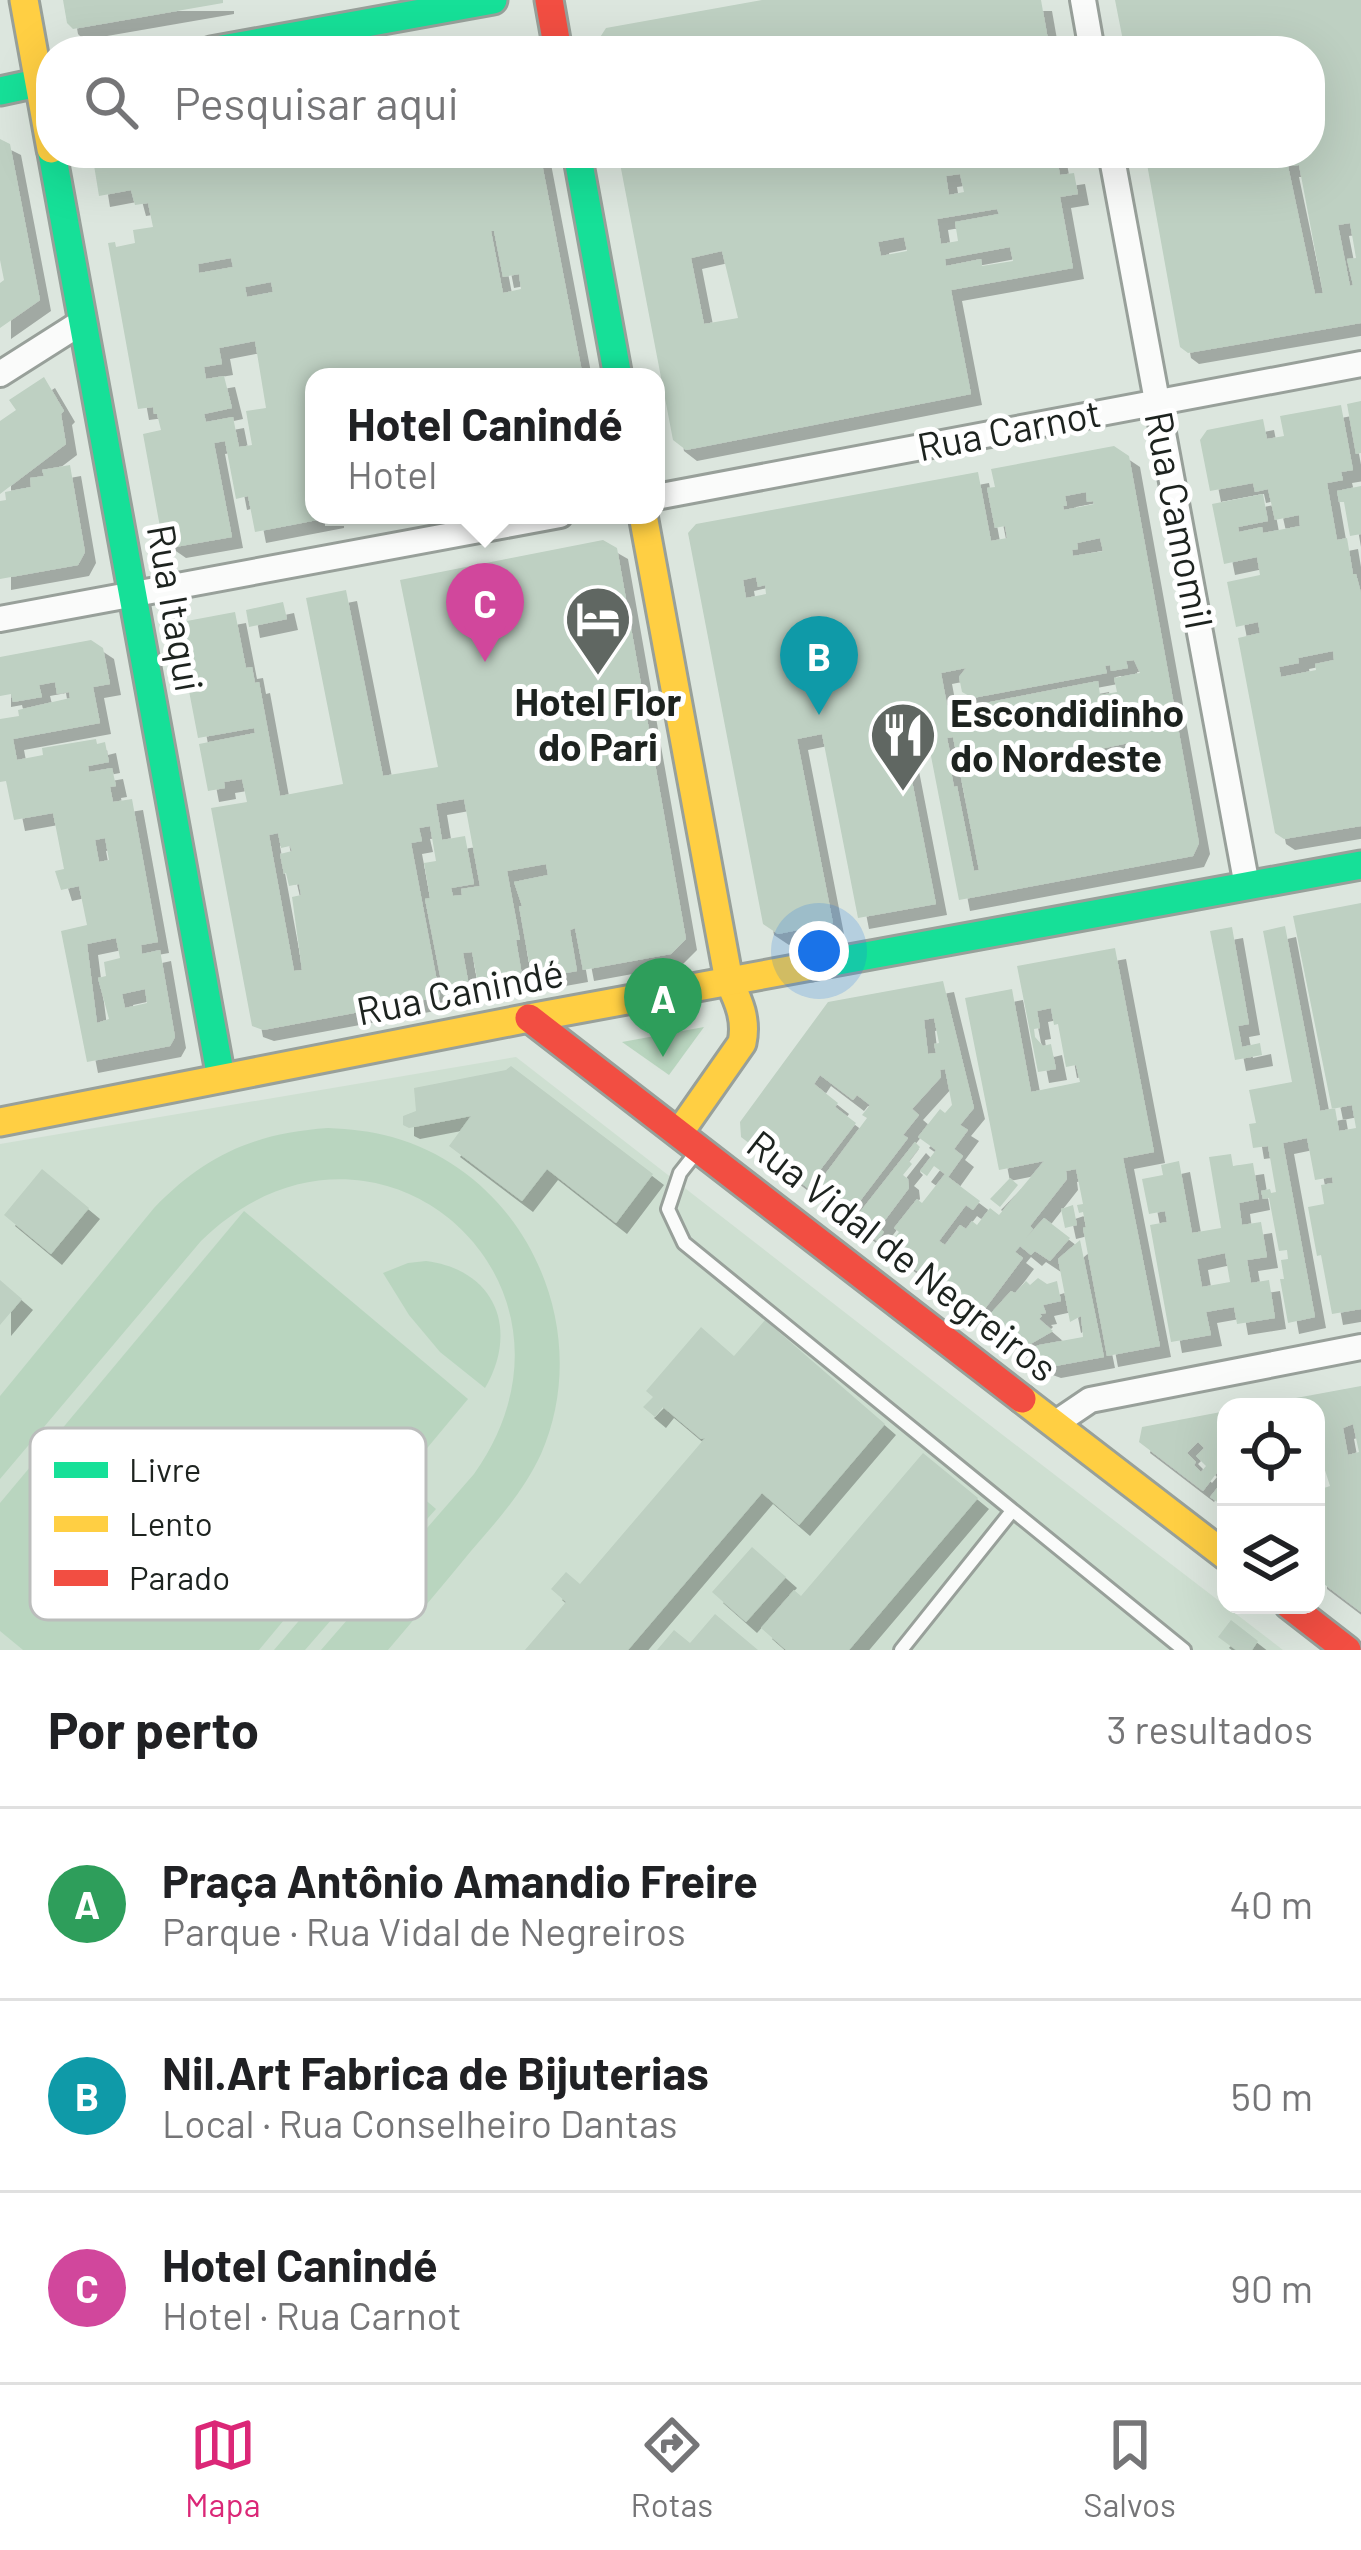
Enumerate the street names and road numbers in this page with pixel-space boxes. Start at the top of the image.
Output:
street label: Rua Carnot [913,388,1104,469]
street label: Rua Camomil [1136,407,1225,632]
street label: Rua Itaqui [139,520,214,695]
street label: Rua Canindé [352,947,567,1034]
street label: Rua Vidal de Negreiros [739,1119,1067,1390]

